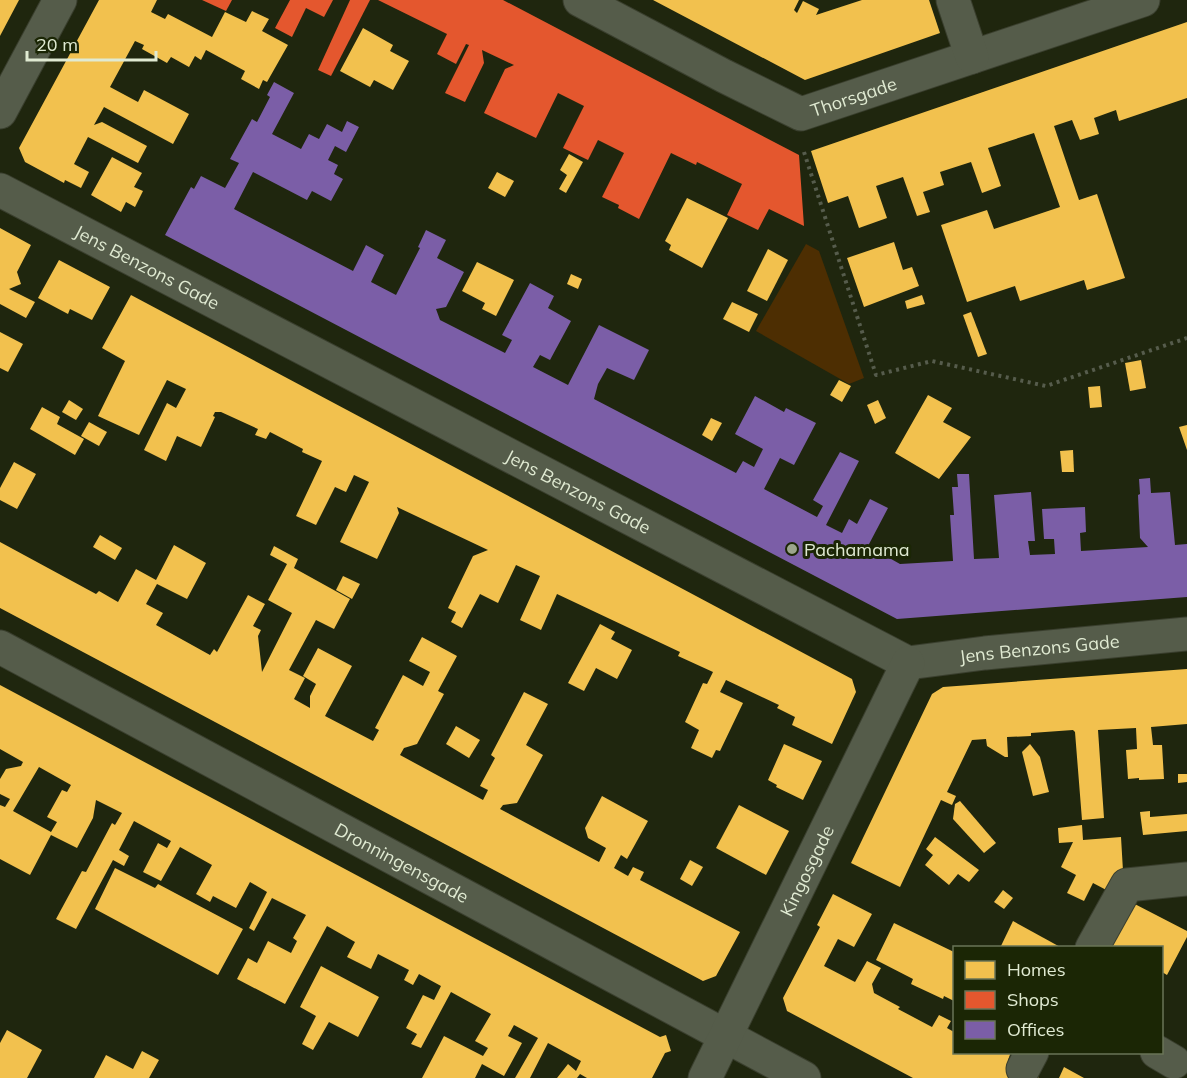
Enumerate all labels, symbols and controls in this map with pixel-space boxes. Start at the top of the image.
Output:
scale bar [27,24,156,62]
text: 20 m [36,33,78,56]
street label: Thorsgade [807,71,900,122]
street label: Jens Benzons Gade [71,219,224,314]
street label: Jens Benzons Gade [502,444,655,539]
place label: Pachamama [804,538,910,561]
marker: Pachamama [785,542,799,556]
street label: Jens Benzons Gade [958,629,1120,668]
street label: Dronningensgade [331,817,473,908]
street label: Kingosgade [775,821,839,920]
legend [953,946,1163,1054]
text: Homes [1007,958,1066,981]
text: Shops [1007,988,1059,1011]
text: Offices [1007,1018,1065,1041]

